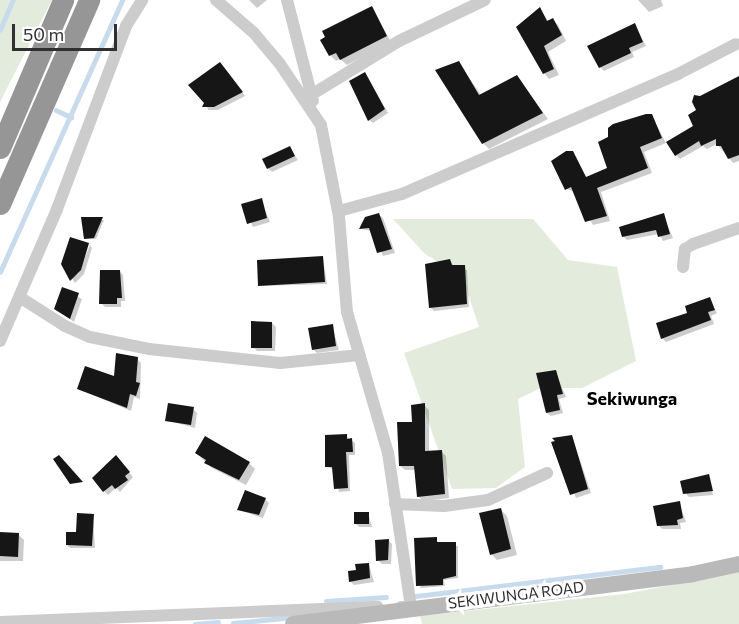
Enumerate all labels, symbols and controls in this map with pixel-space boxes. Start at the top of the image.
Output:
scale bar [15,12,120,50]
text: 50 m [23,23,64,45]
district label: Sekiwunga [587,387,677,409]
street label: SEKIWUNGA ROAD [447,578,585,612]

